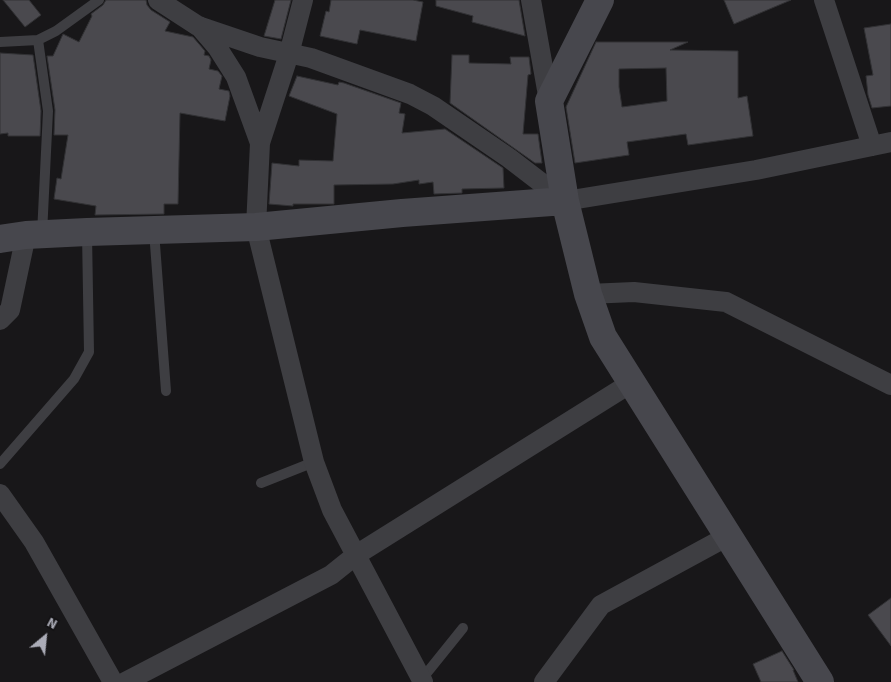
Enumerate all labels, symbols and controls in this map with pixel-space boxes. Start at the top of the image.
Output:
north arrow [20,612,70,662]
text: N [43,613,61,635]

